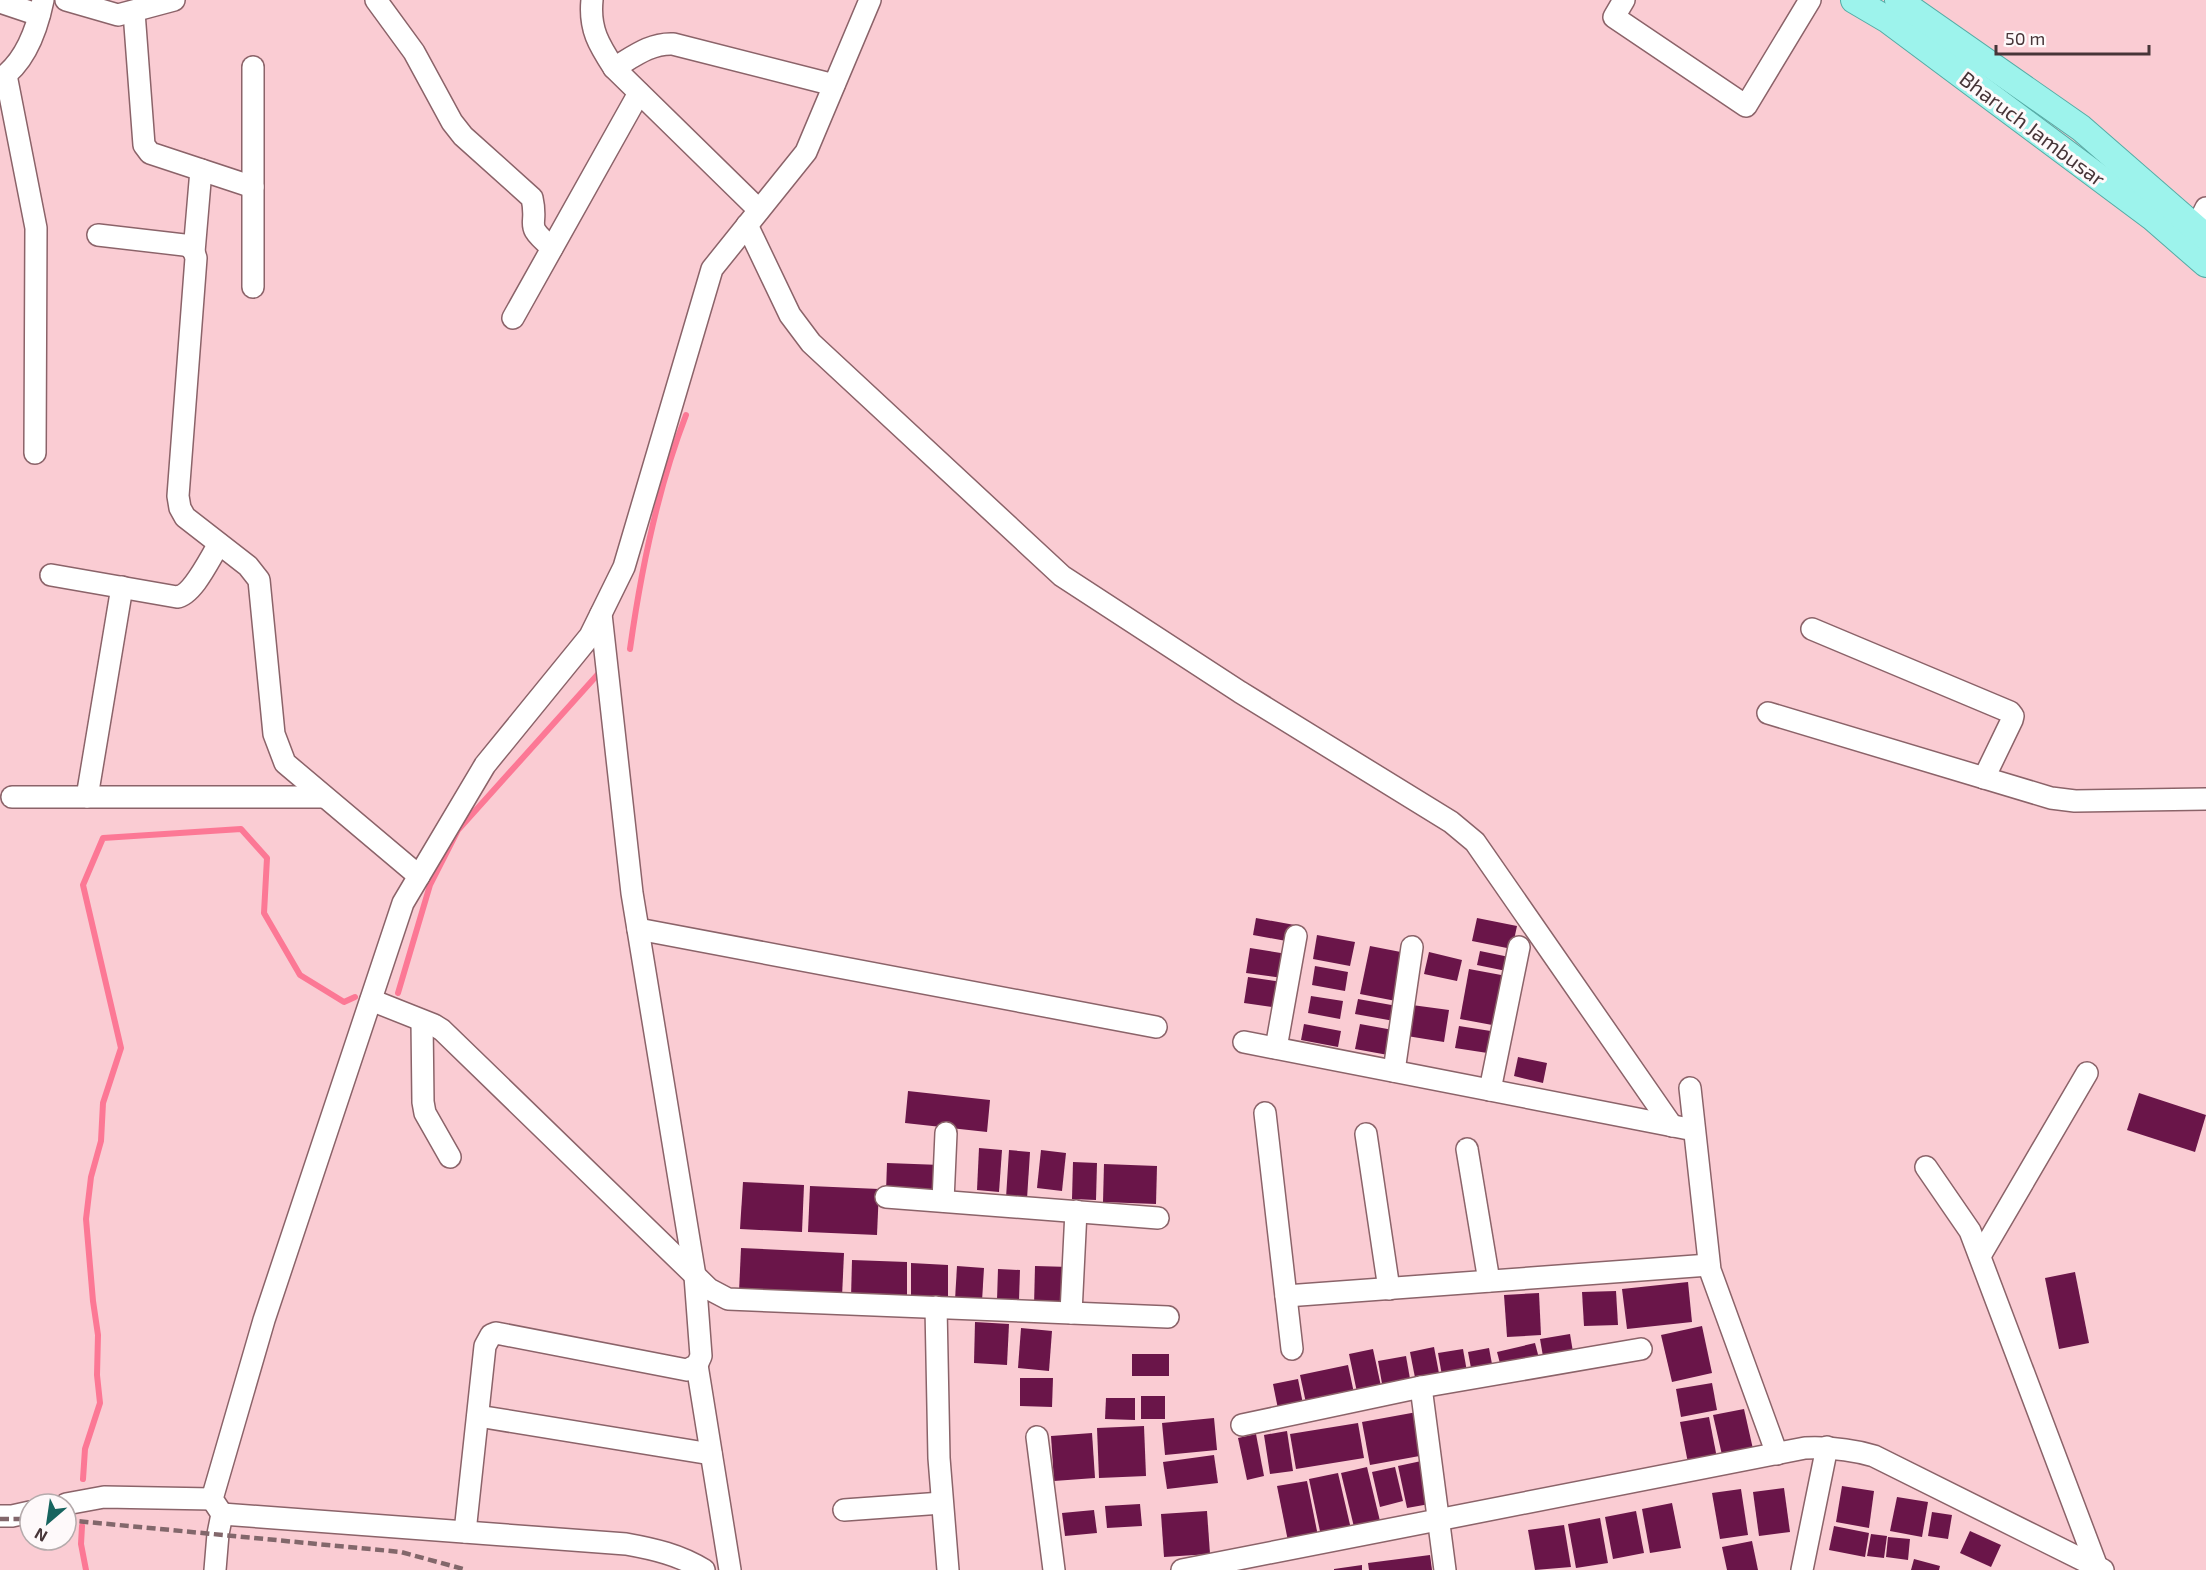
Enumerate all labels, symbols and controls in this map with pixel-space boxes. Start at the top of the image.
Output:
scale bar [1996,18,2149,56]
text: 50 m [2005,27,2045,49]
street label: Bharuch Jambusar [1955,65,2111,191]
north arrow [18,1492,78,1552]
text: N [31,1524,50,1547]

